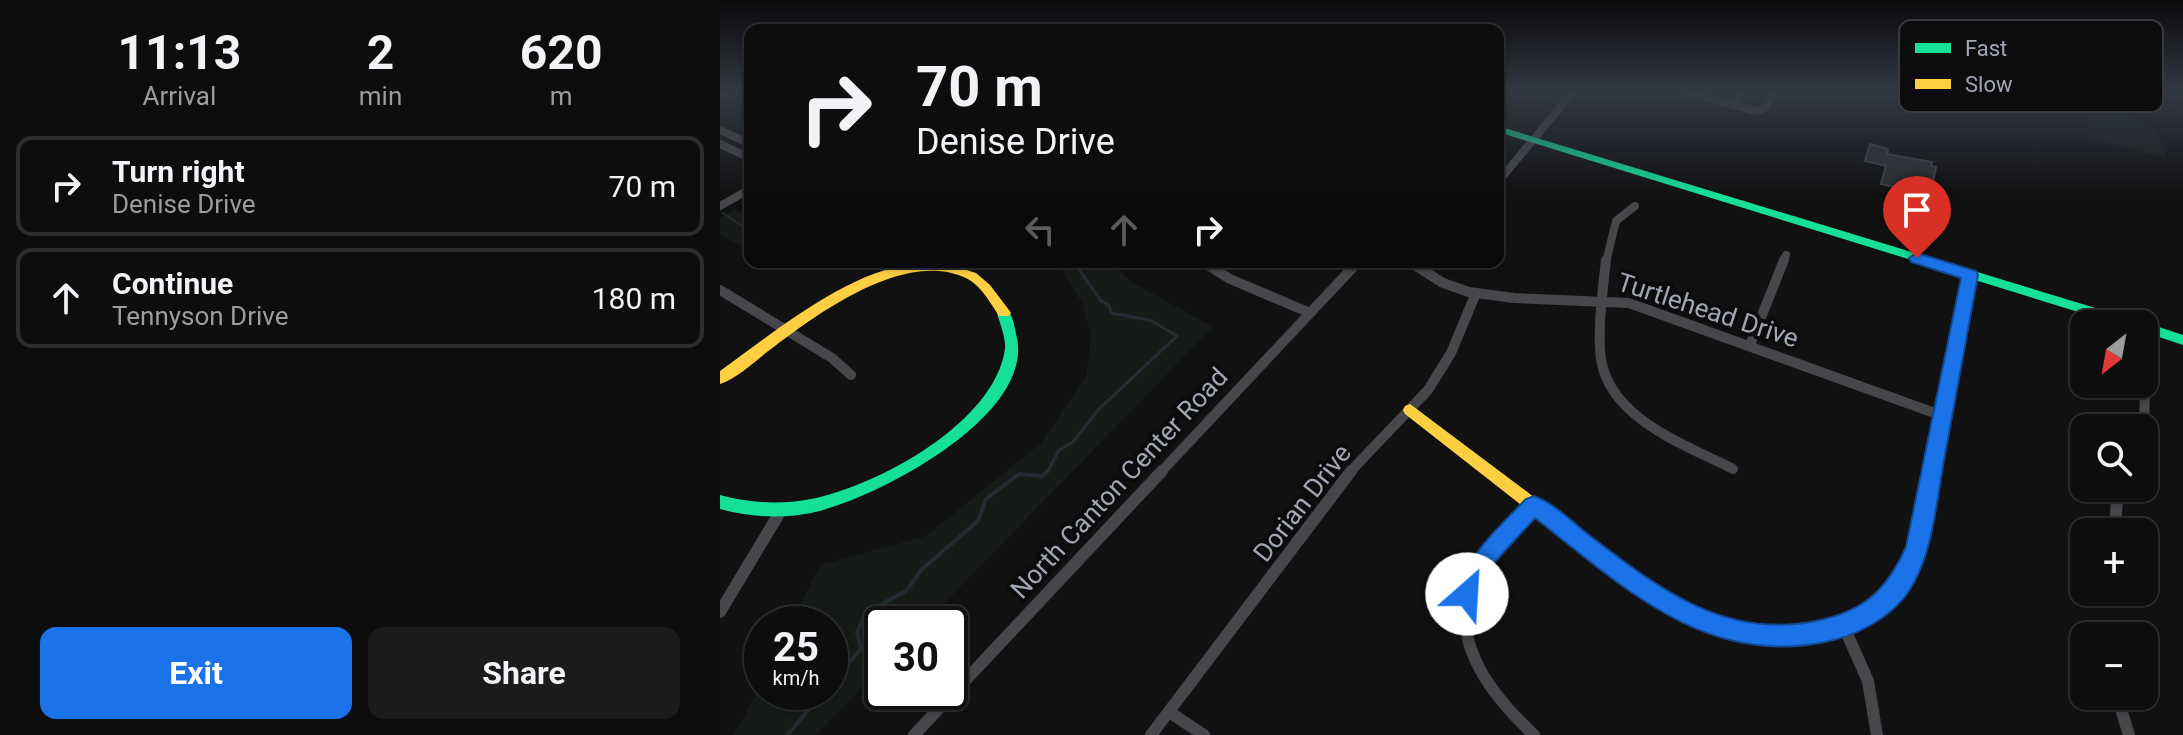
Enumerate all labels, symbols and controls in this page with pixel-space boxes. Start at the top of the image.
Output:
legend [1899,20,2163,112]
text: 11:13 [118,24,241,81]
text: 2 [367,24,394,81]
text: 620 [520,24,602,81]
text: Fast [1965,36,2007,61]
text: 70 m [916,54,1043,120]
icon: right [784,56,888,160]
text: Slow [1965,72,2013,97]
text: Arrival [143,81,216,111]
text: min [359,81,402,111]
text: m [550,81,573,111]
text: Denise Drive [916,121,1115,163]
text: Turn right [112,154,245,189]
icon: right [44,164,88,208]
text: 70 m [609,169,676,204]
pin [1883,176,1951,258]
icon: arrive [1895,188,1939,232]
text: Denise Drive [112,189,256,219]
icon: left [1018,208,1062,252]
icon: ahead [1102,208,1146,252]
icon: right [1186,208,1230,252]
text: Continue [112,266,233,301]
street label: Turtlehead Drive [1614,267,1802,353]
icon: ahead [44,276,88,320]
text: 180 m [592,281,676,316]
text: Tennyson Drive [112,301,289,331]
north arrow [2070,310,2158,398]
map controls [2070,310,2158,710]
street label: North Canton Center Road [1004,362,1234,604]
button: search [2070,414,2158,502]
street label: Dorian Drive [1247,438,1357,568]
button: + [2070,518,2158,606]
position arrow [1425,552,1509,636]
speed limit sign: 30 [864,606,968,710]
button: − [2070,622,2158,710]
text: 25 [773,624,819,671]
button: Exit [40,627,352,719]
button: Share [368,627,680,719]
text: km/h [773,666,819,690]

